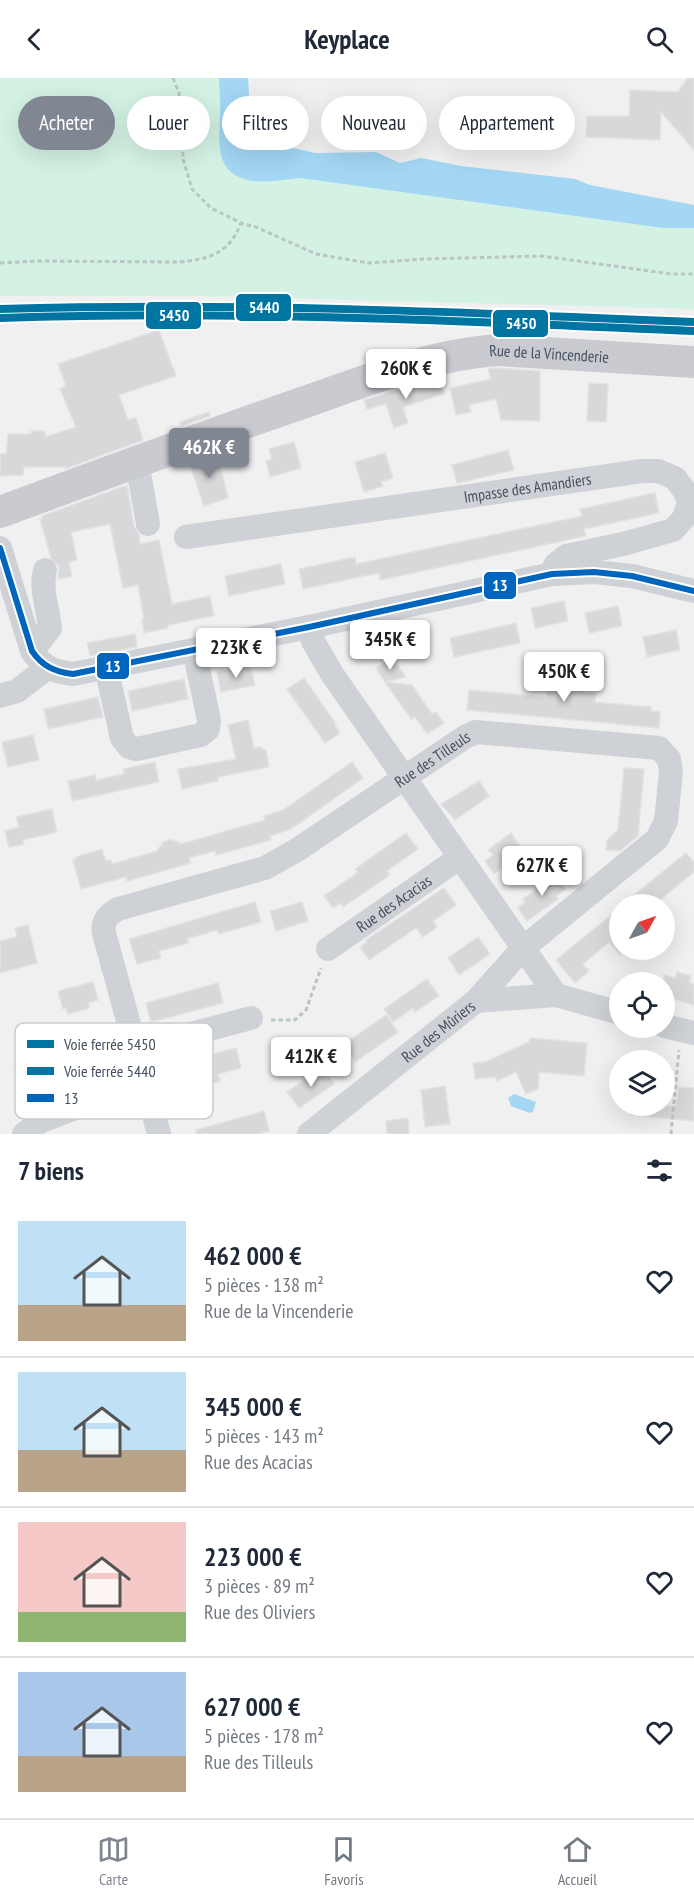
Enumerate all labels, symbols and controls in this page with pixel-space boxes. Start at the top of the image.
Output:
text: Keyplace [304,22,390,56]
icon: back [18,23,51,56]
icon: search [643,23,676,56]
chip: Acheter [18,96,115,150]
chip: Louer [127,96,210,150]
chip: Filtres [222,96,309,150]
chip: Nouveau [321,96,427,150]
chip: Appartement [439,96,575,150]
line badge: 5440 [235,293,292,322]
text: 5440 [249,297,280,317]
line badge: 5450 [145,301,202,330]
text: 5450 [159,305,190,325]
line badge: 5450 [492,309,549,338]
text: 5450 [506,313,537,333]
street label: Rue de la Vincenderie [488,340,610,367]
pin: 260K € [357,349,455,400]
text: 260K € [380,355,432,381]
pin: 462K € [160,428,258,479]
text: 462K € [183,434,235,460]
street label: Impasse des Amandiers [462,468,593,507]
line badge: 13 [483,571,517,600]
text: 13 [492,575,508,595]
pin: 345K € [341,620,439,671]
text: 345K € [364,626,416,652]
pin: 223K € [187,628,285,679]
text: 223K € [210,634,262,660]
line badge: 13 [96,652,130,680]
pin: 450K € [515,652,613,703]
text: 13 [105,656,121,676]
text: 450K € [538,658,590,684]
street label: Rue des Tilleuls [391,726,473,792]
pin: 627K € [493,846,591,897]
text: 627K € [516,852,568,878]
street label: Rue des Acacias [352,870,435,936]
north arrow [609,894,675,960]
map controls [609,894,675,1116]
button: locate [609,972,675,1038]
street label: Rue des Mûriers [397,996,479,1067]
legend [15,1023,213,1119]
text: Voie ferrée 5450 [63,1034,156,1054]
pin: 412K € [262,1037,360,1088]
text: 412K € [285,1043,337,1069]
button: layers [609,1050,675,1116]
text: Voie ferrée 5440 [63,1061,156,1081]
text: 13 [64,1088,78,1108]
text: 7 biens [18,1154,84,1187]
icon: filters [643,1154,676,1187]
text: 462 000 € [204,1239,302,1272]
icon: home [66,1245,138,1317]
icon: heart [643,1265,676,1298]
text: 5 pièces · 138 m² [204,1272,324,1298]
text: Rue de la Vincenderie [204,1298,354,1324]
text: 345 000 € [204,1390,302,1423]
icon: home [66,1396,138,1468]
icon: heart [643,1416,676,1449]
text: 5 pièces · 143 m² [204,1423,324,1449]
text: Rue des Acacias [204,1449,313,1475]
text: 223 000 € [204,1540,302,1573]
icon: home [66,1546,138,1618]
icon: heart [643,1566,676,1599]
text: 3 pièces · 89 m² [204,1573,315,1599]
text: Rue des Oliviers [204,1599,315,1625]
text: 627 000 € [204,1690,301,1723]
icon: home [66,1696,138,1768]
icon: heart [643,1716,676,1749]
text: 5 pièces · 178 m² [204,1723,324,1749]
text: Rue des Tilleuls [204,1749,313,1775]
tab: Carte [97,1833,130,1889]
tab: Favoris [324,1833,364,1889]
tab: Accueil [558,1833,597,1889]

